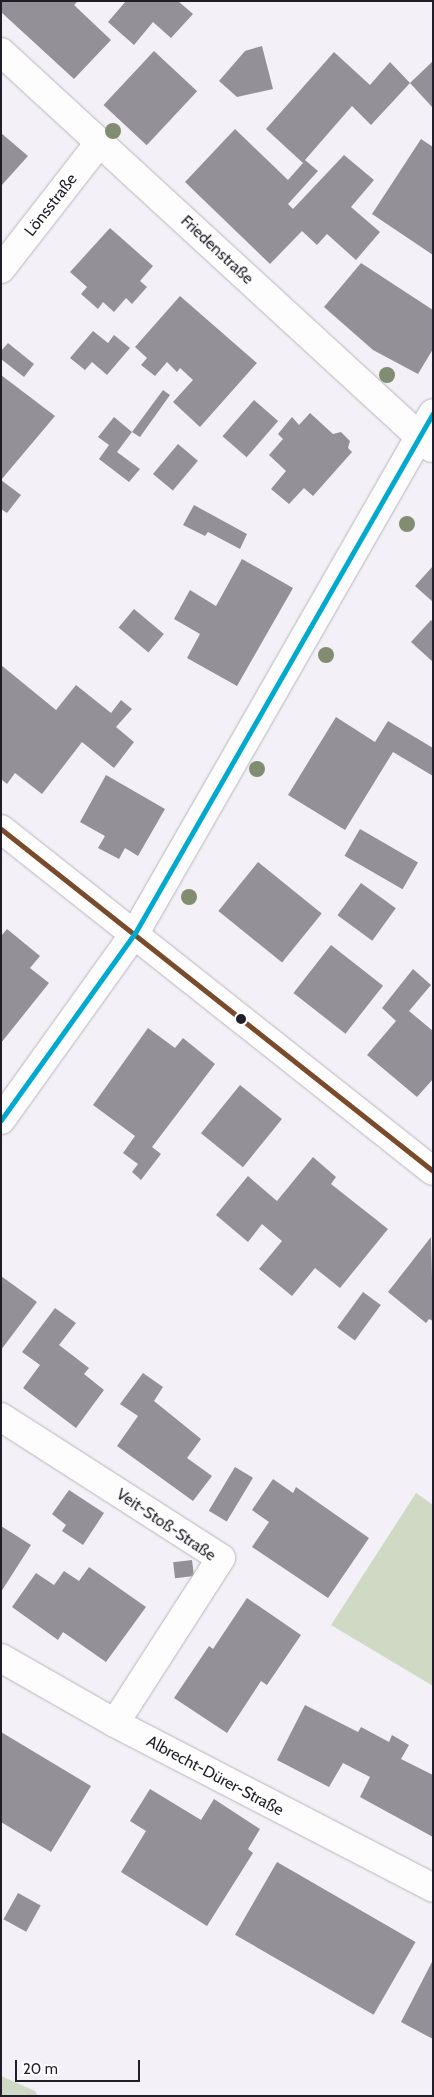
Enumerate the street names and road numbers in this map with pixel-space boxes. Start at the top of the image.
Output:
street label: Lönsstraße [21,170,81,240]
street label: Friedenstraße [177,212,257,288]
street label: Veit-Stoß-Straße [113,1485,219,1565]
street label: Albrecht-Dürer-Straße [143,1732,287,1820]

